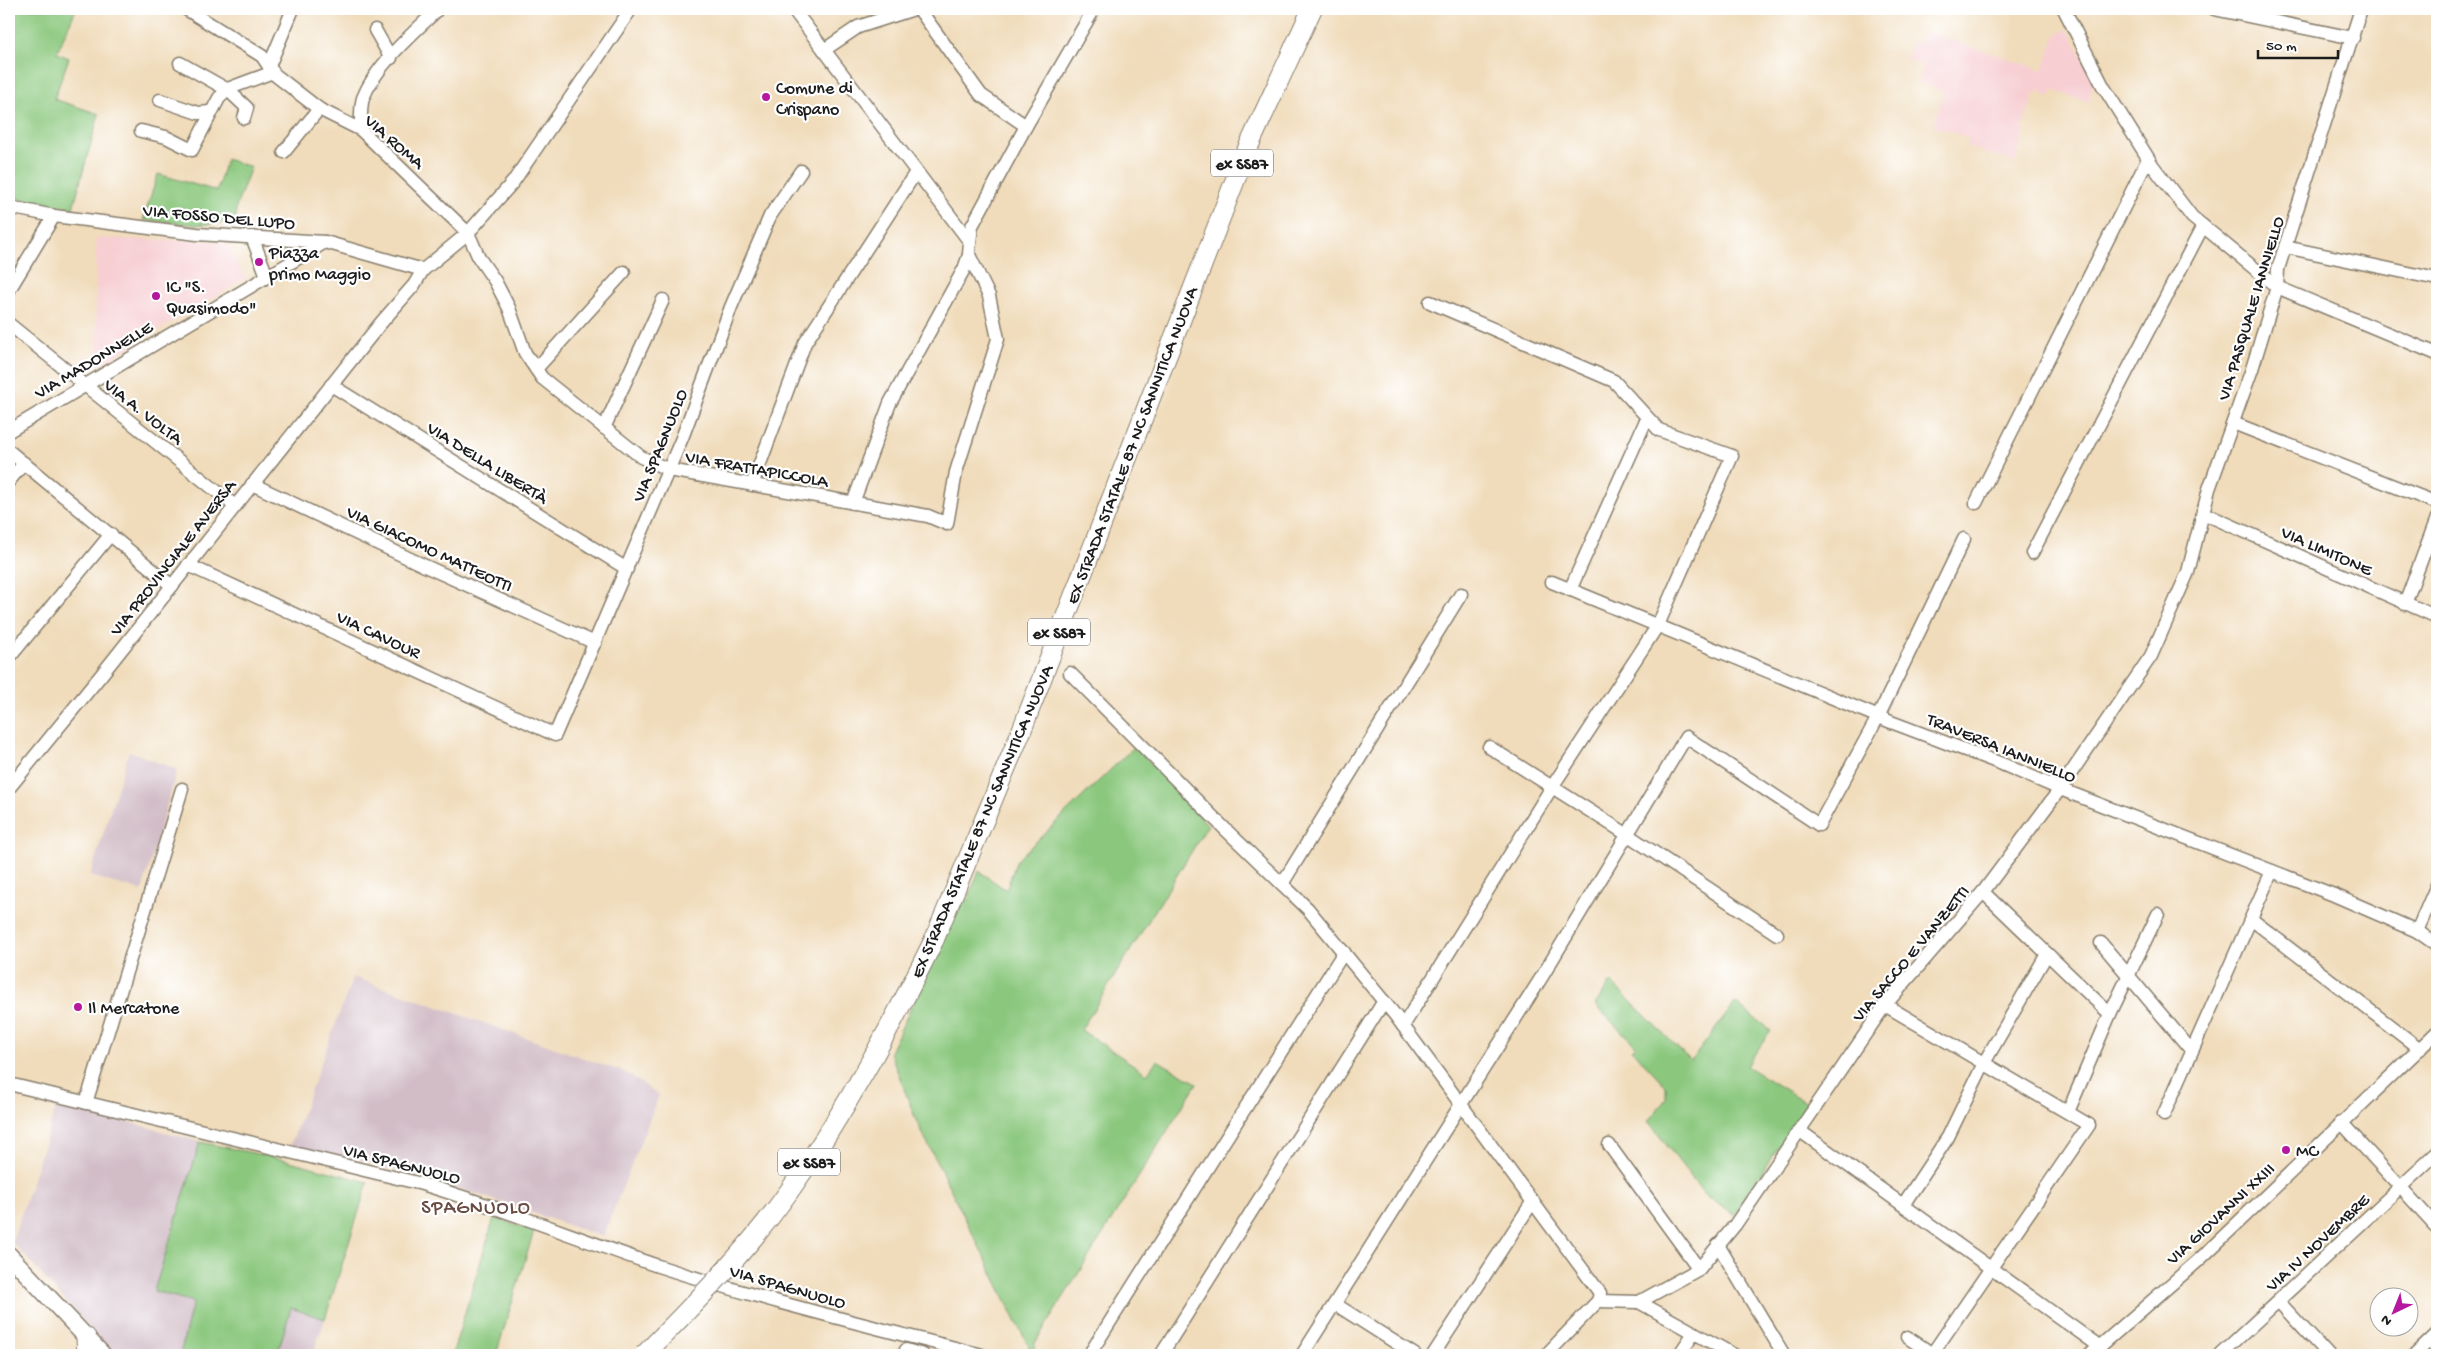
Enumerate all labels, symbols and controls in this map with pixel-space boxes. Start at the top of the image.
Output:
scale bar [2258,28,2338,60]
text: 50 m [2266,38,2297,56]
place label: Comune di Crispano [776,79,853,121]
marker: Comune di Crispano [760,91,772,103]
street label: VIA ROMA [358,110,429,176]
road number: ex SS87 [1211,150,1273,177]
street label: VIA FOSSO DEL LUPO [141,201,296,236]
street label: VIA PASQUALE IANNIELLO [2214,214,2290,404]
place label: Piazza primo Maggio [268,244,371,286]
marker: Piazza primo Maggio [253,256,265,268]
place label: IC "S. Quasimodo" [166,278,257,320]
street label: EX STRADA STATALE 87 NC SANNITICA NUOVA [1063,283,1204,607]
marker: IC "S. Quasimodo" [150,290,162,302]
street label: VIA MADONNELLE [31,317,158,405]
street label: VIA A. VOLTA [98,375,187,451]
street label: VIA SPAGNUOLO [629,386,694,506]
street label: VIA DELLA LIBERTÀ [422,417,553,510]
street label: VIA FRATTAPICCOLA [682,447,831,494]
street label: VIA PROVINCIALE AVERSA [106,475,242,642]
street label: VIA GIACOMO MATTEOTTI [342,502,515,598]
street label: VIA LIMITONE [2276,522,2376,582]
street label: VIA CAVOUR [332,607,424,665]
road number: ex SS87 [1028,618,1090,646]
street label: EX STRADA STATALE 87 NC SANNITICA NUOVA [908,661,1060,982]
street label: TRAVERSA IANNIELLO [1923,709,2079,789]
street label: VIA SACCO E VANZETTI [1848,882,1975,1028]
place label: Il Mercatone [88,999,180,1020]
marker: Il Mercatone [72,1001,84,1013]
street label: VIA SPAGNUOLO [340,1140,462,1190]
place label: MC [2296,1142,2319,1163]
marker: MC [2280,1144,2292,1156]
road number: ex SS87 [778,1148,840,1176]
street label: VIA GIOVANNI XXIII [2162,1159,2280,1271]
street label: VIA IV NOVEMBRE [2262,1190,2375,1298]
district label: SPAGNUOLO [421,1198,531,1221]
street label: VIA SPAGNUOLO [726,1262,848,1315]
north arrow [2368,1286,2418,1336]
text: N [2378,1310,2396,1329]

